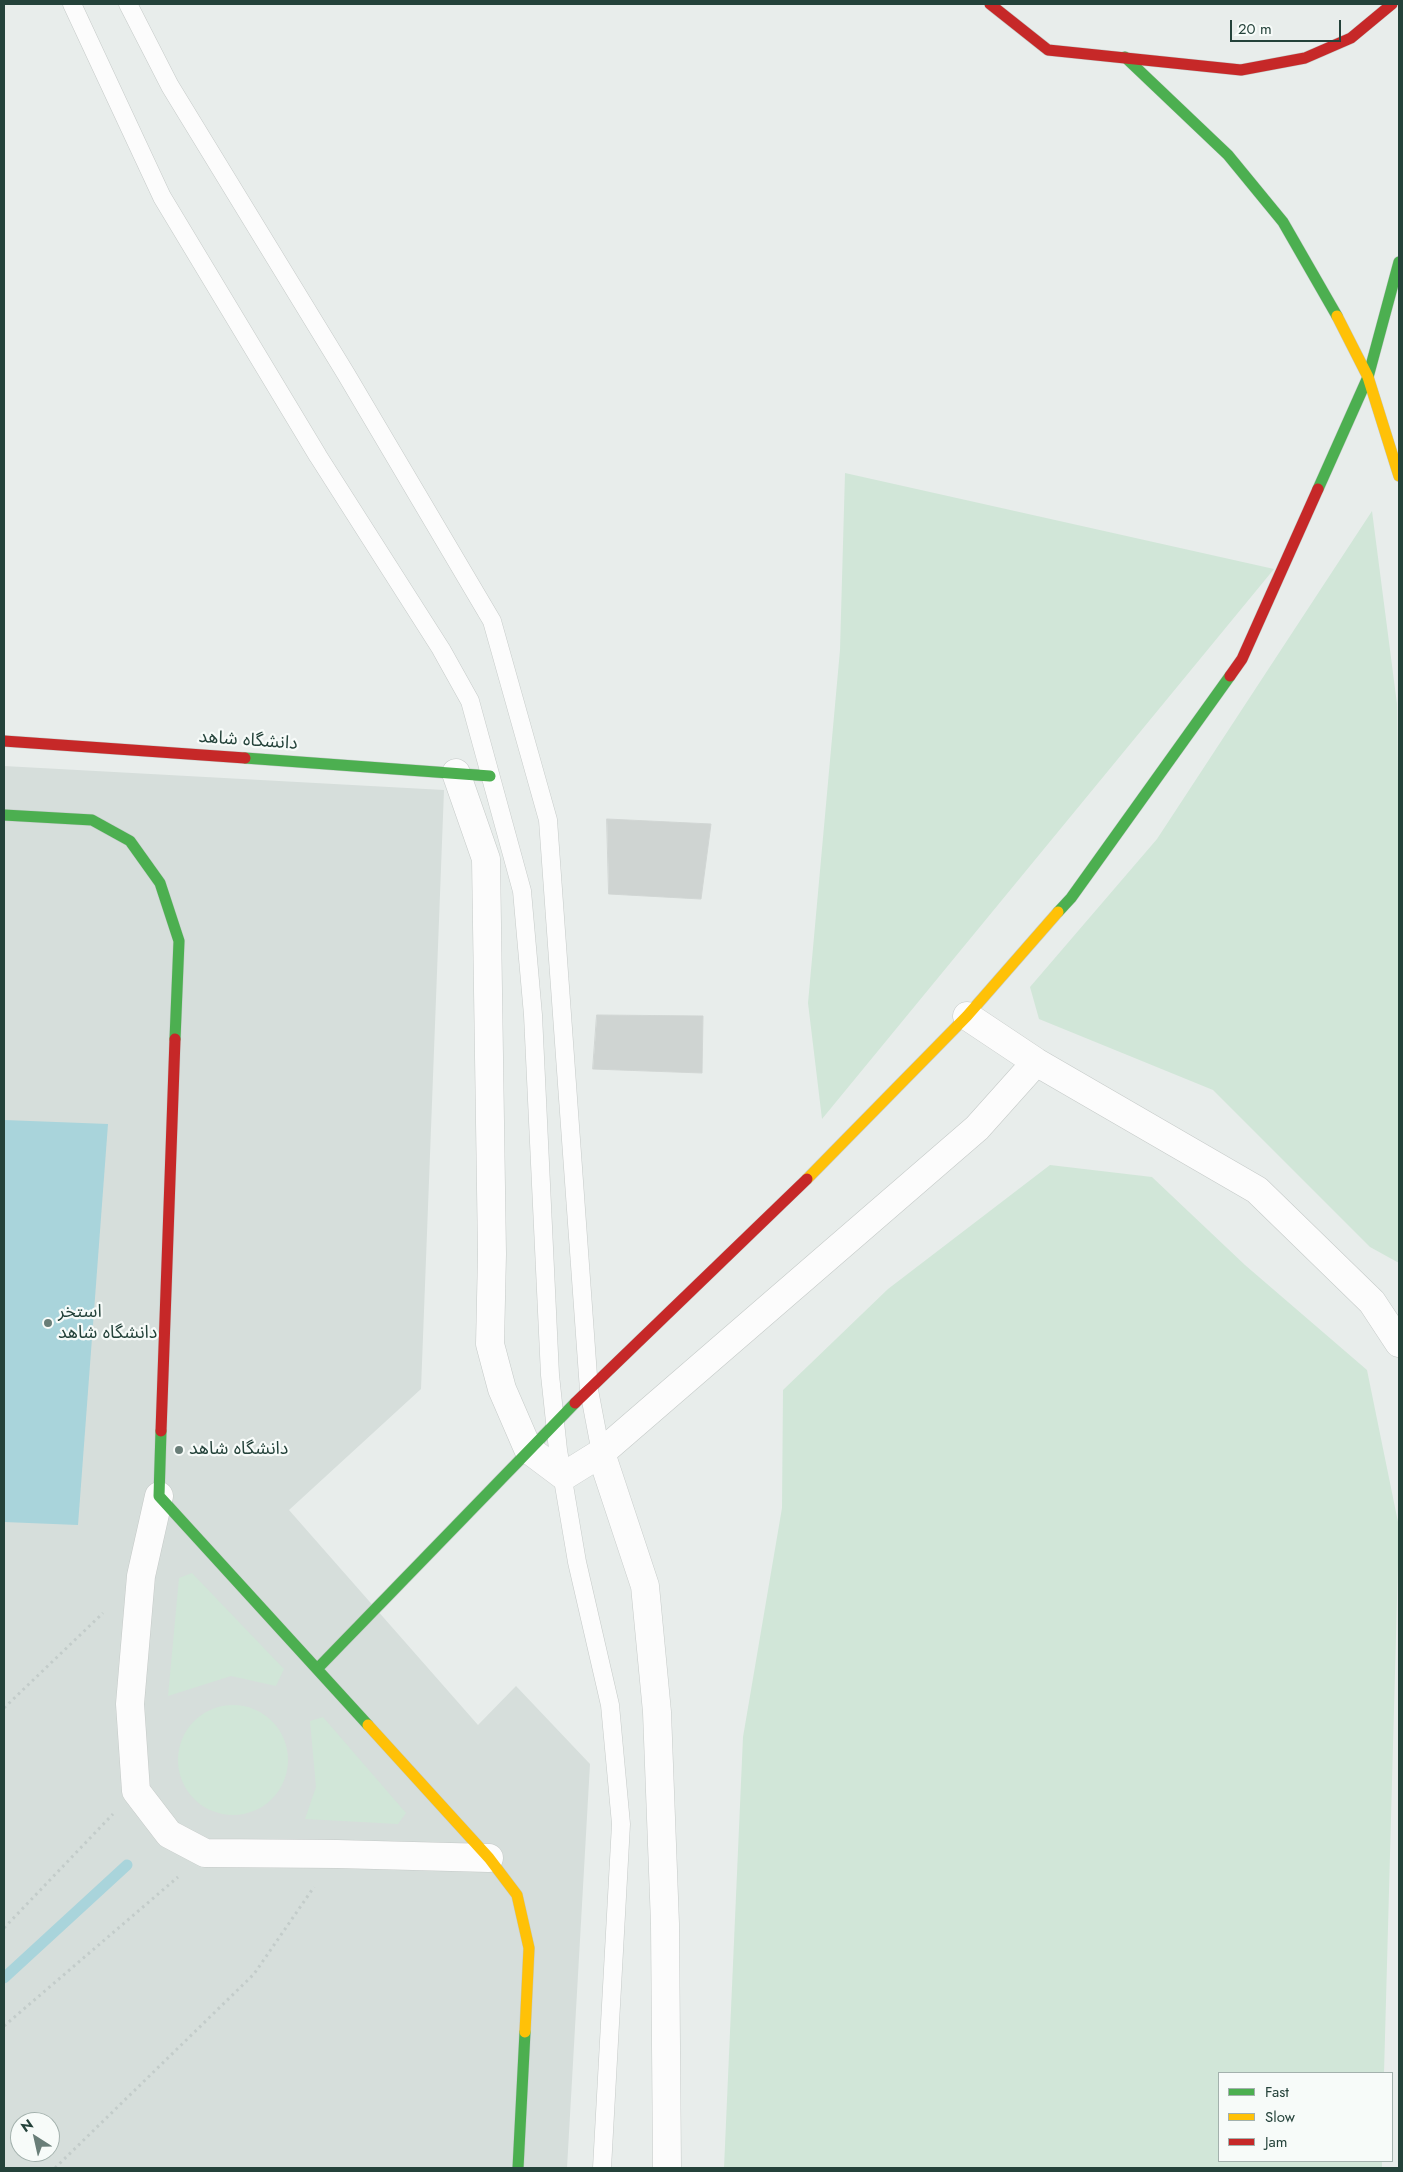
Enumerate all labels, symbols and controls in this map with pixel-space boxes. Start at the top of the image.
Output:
scale bar [1233,10,1344,42]
text: 20 m [1238,18,1272,40]
street label: دانشگاه شاهد [198,727,298,755]
place label: استخر دانشگاه شاهد [58,1302,157,1345]
marker: استخر دانشگاه شاهد [42,1317,54,1329]
place label: دانشگاه شاهد [189,1439,288,1461]
marker: دانشگاه شاهد [173,1444,185,1456]
legend [1218,2072,1393,2162]
text: Fast [1265,2081,1289,2103]
text: Slow [1265,2106,1295,2128]
north arrow [10,2112,60,2162]
text: N [17,2114,37,2137]
text: Jam [1265,2131,1288,2153]

